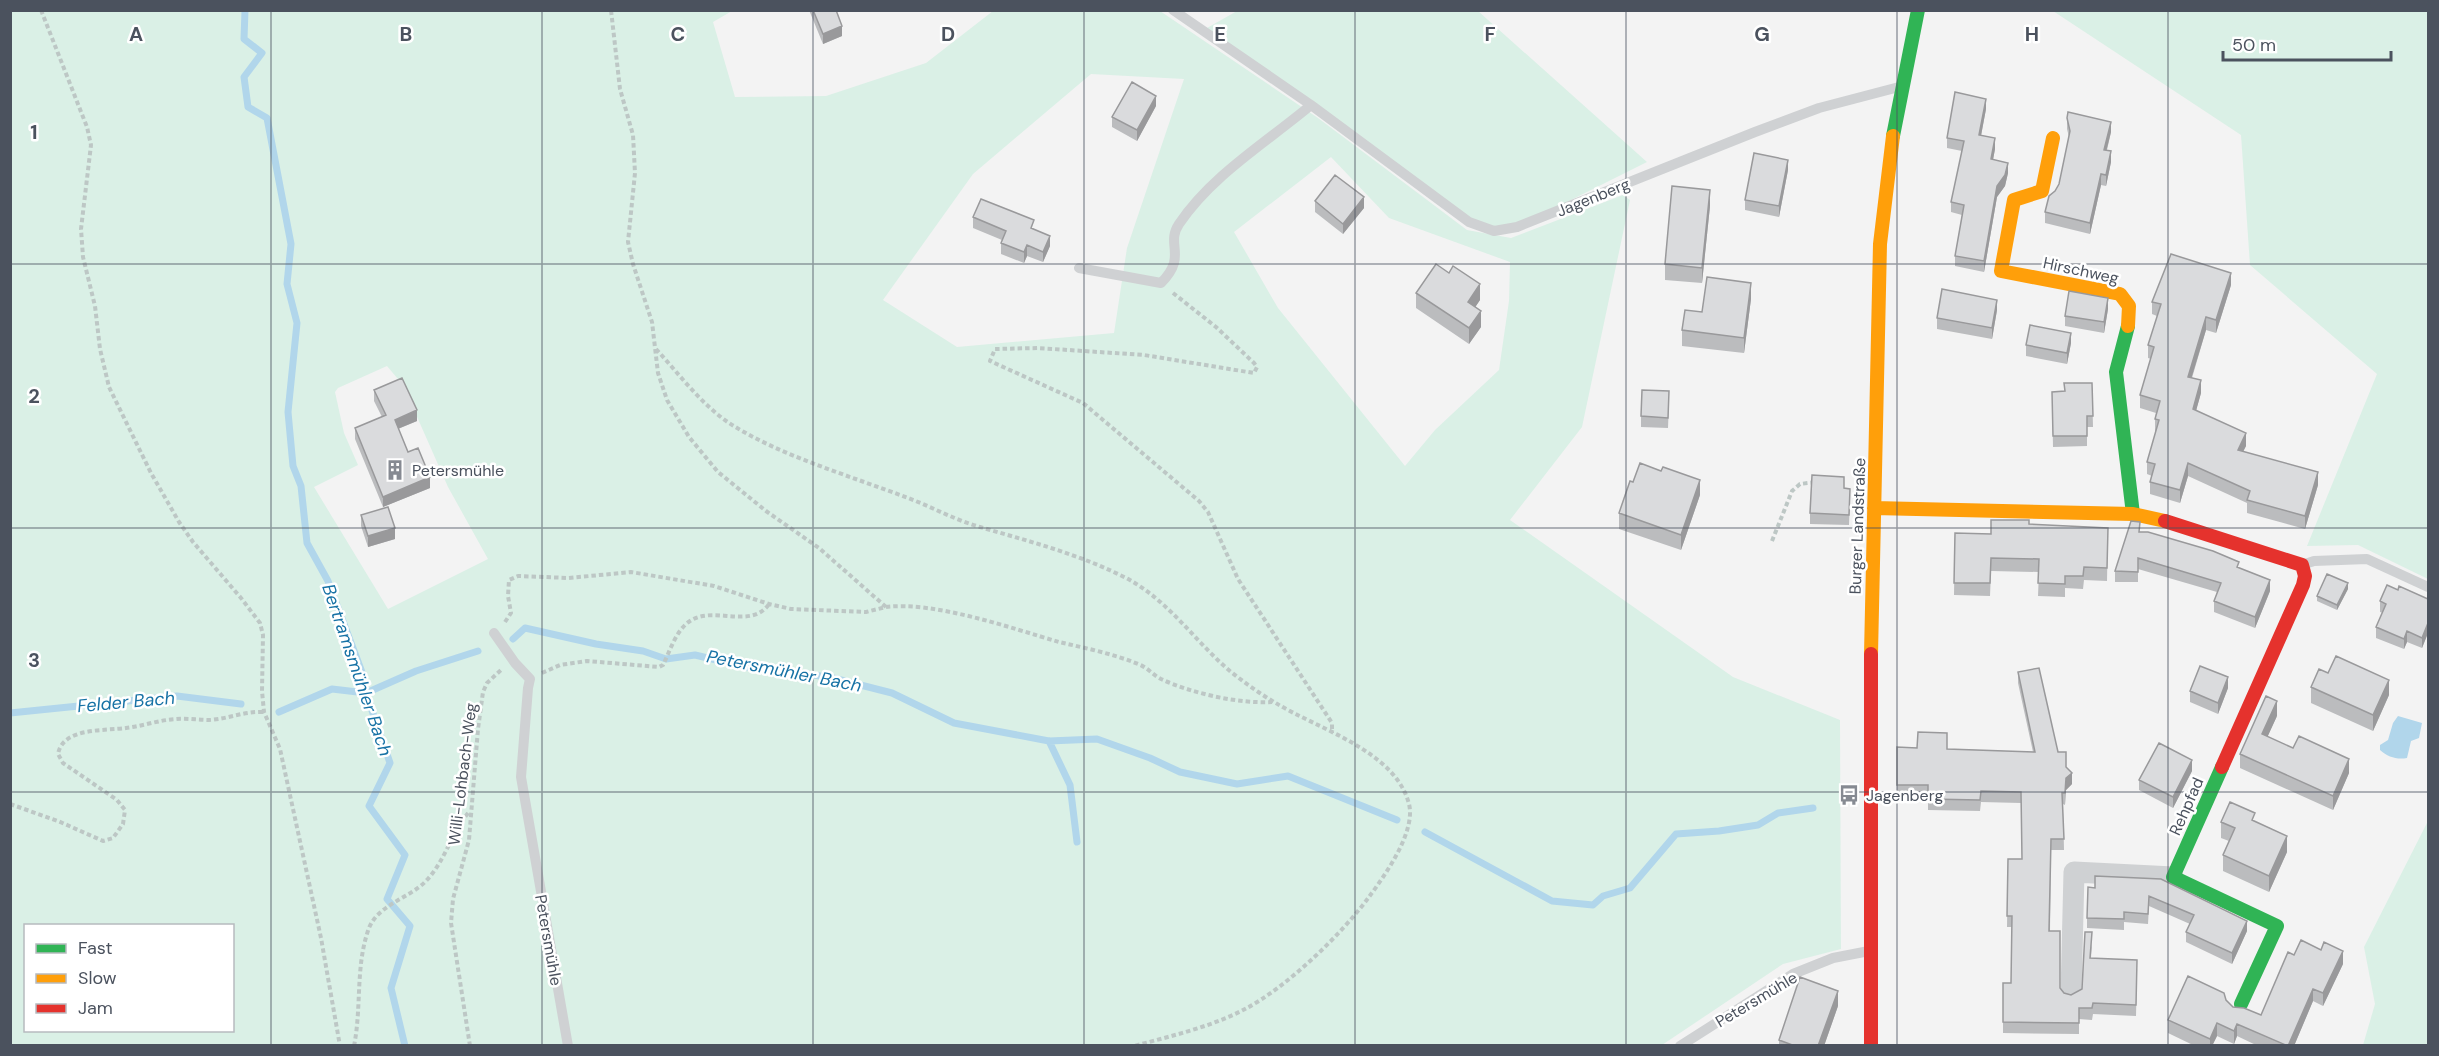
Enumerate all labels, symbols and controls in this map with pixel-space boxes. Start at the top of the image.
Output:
text: A [129,21,143,47]
text: B [400,21,412,47]
text: C [671,21,685,47]
text: D [941,21,955,47]
text: E [1214,21,1226,47]
text: F [1484,21,1496,47]
text: G [1754,21,1770,47]
text: H [2025,21,2039,47]
scale bar [2223,24,2391,62]
text: 50 m [2232,33,2276,57]
text: 1 [30,119,38,145]
street label: Jagenberg [1553,173,1633,222]
street label: Hirschweg [2041,252,2121,289]
text: 2 [28,383,40,409]
street label: Burger Landstraße [1845,457,1870,595]
building icon: Petersmühle [383,458,407,482]
place label: Petersmühle [412,460,504,481]
water label: Bertramsmühler Bach [316,581,398,759]
water label: Petersmühler Bach [704,644,864,698]
text: 3 [28,647,40,673]
water label: Felder Bach [76,686,176,718]
street label: Willi-Lohbach-Weg [443,702,482,847]
street label: Rehpfad [2164,774,2208,838]
bus stop icon: Jagenberg [1837,783,1861,807]
place label: Jagenberg [1866,785,1943,806]
street label: Petersmühle [530,893,567,987]
legend [24,924,234,1032]
text: Fast [78,936,113,960]
text: Slow [78,966,117,990]
street label: Petersmühle [1711,967,1801,1032]
text: Jam [78,996,113,1020]

